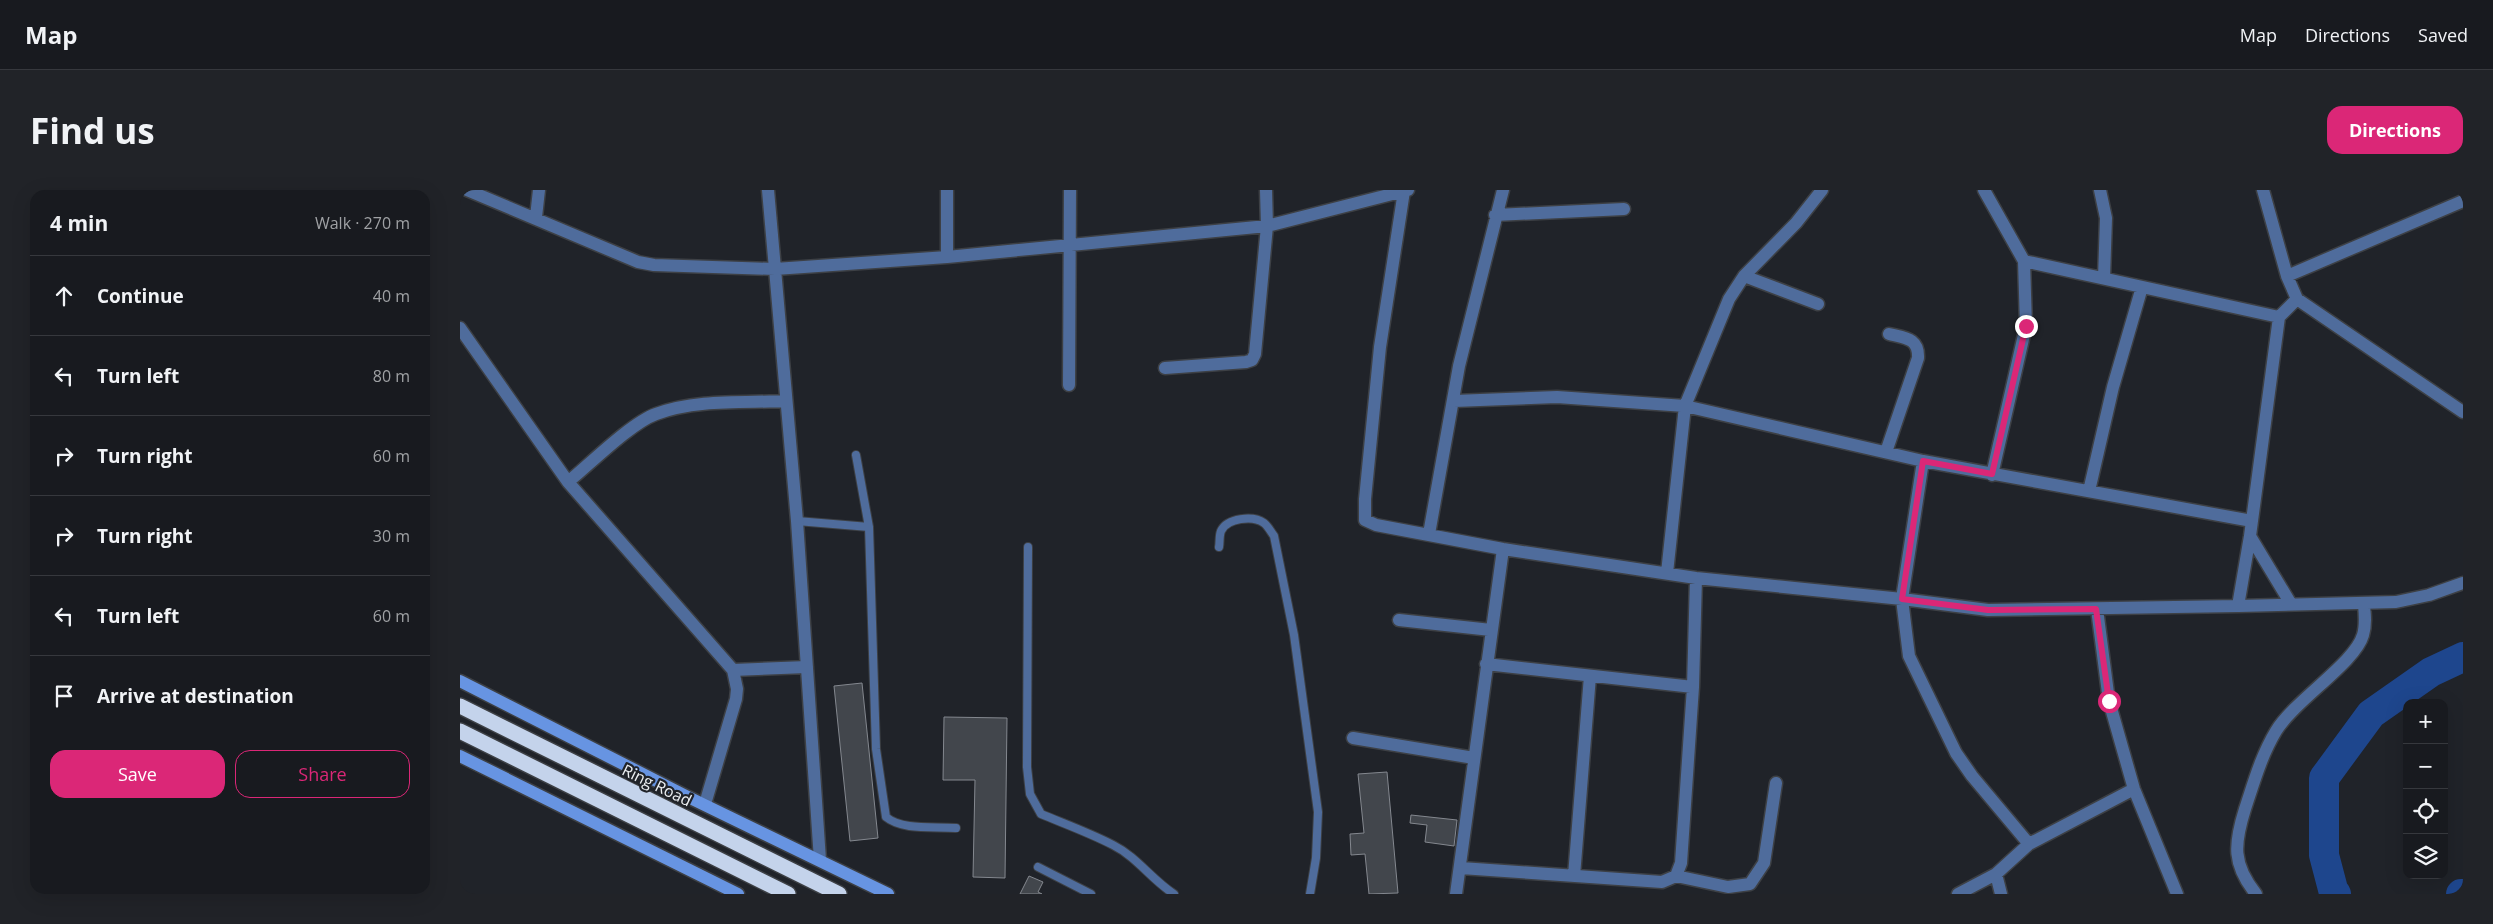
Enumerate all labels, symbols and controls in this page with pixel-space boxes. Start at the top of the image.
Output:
text: Map [25,18,77,51]
text: Map [2240,23,2277,47]
text: Directions [2305,23,2390,47]
text: Saved [2418,23,2468,47]
button: Directions [2327,106,2463,154]
text: Find us [30,107,155,154]
text: 4 min [50,209,108,237]
text: Walk · 270 m [315,212,410,234]
icon: ahead [50,282,78,310]
text: Continue [97,283,184,309]
text: 40 m [373,285,410,307]
route end [2015,315,2038,338]
icon: left [50,362,78,390]
text: Turn left [97,363,179,389]
text: 80 m [373,365,410,387]
icon: right [50,442,78,470]
text: Turn right [97,443,192,469]
text: 60 m [373,445,410,467]
icon: right [50,522,78,550]
text: Turn right [97,523,192,549]
text: 30 m [373,525,410,547]
icon: left [50,602,78,630]
text: Turn left [97,603,179,629]
text: 60 m [373,605,410,627]
icon: arrive [50,682,78,710]
text: Arrive at destination [97,683,294,709]
route start [2098,690,2121,713]
map controls [2403,699,2448,879]
button: + [2403,699,2448,744]
button: − [2403,744,2448,789]
button: Save [50,750,225,798]
button: Share [235,750,410,798]
street label: Ring Road [619,759,695,811]
button: locate [2403,789,2448,834]
button: layers [2403,834,2448,879]

